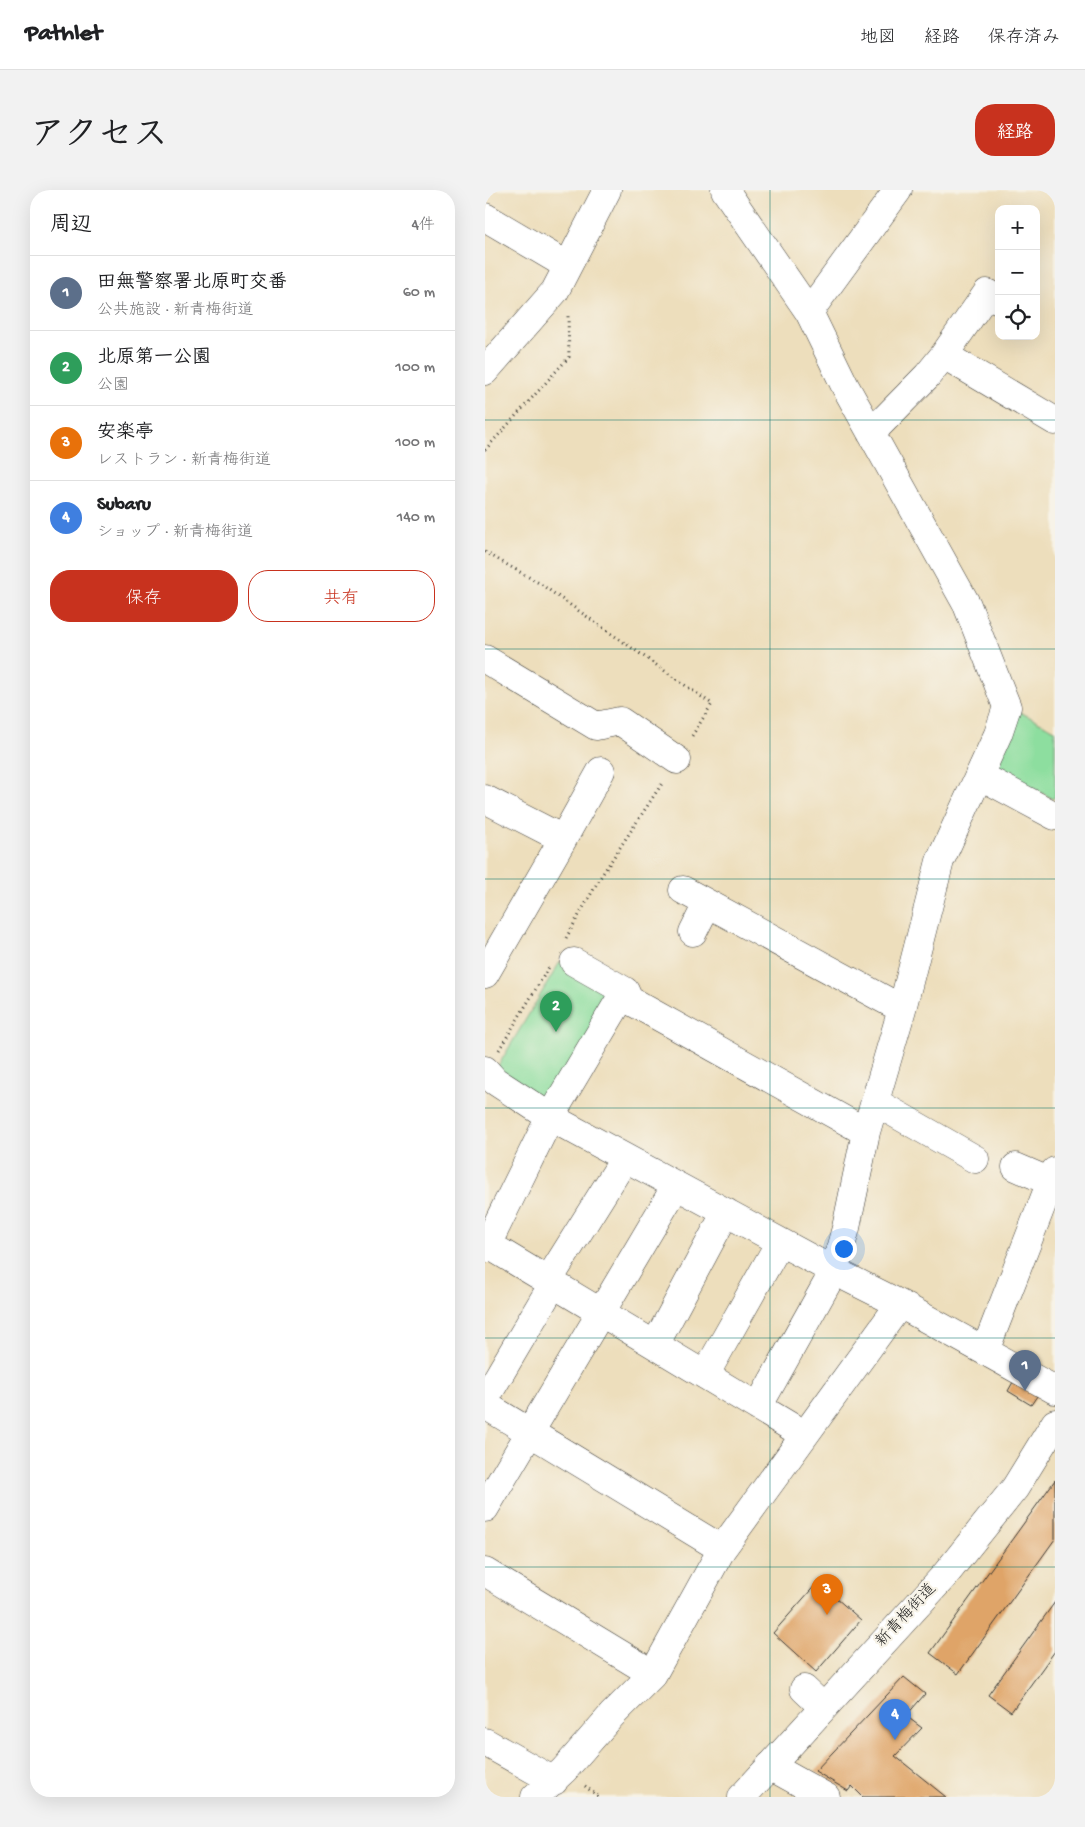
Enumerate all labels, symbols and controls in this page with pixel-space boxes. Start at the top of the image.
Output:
text: Pathlet [25,20,102,49]
text: 地図 [860,28,896,49]
text: 経路 [924,28,960,49]
text: 保存済み [988,28,1060,49]
button: 経路 [975,104,1055,156]
text: アクセス [30,117,168,158]
map controls [995,205,1040,340]
button: + [995,205,1040,250]
text: 周辺 [50,214,92,239]
text: 4件 [411,217,435,236]
button: − [995,250,1040,295]
text: 田無警察署北原町交番 [97,272,287,295]
text: 1 [63,284,69,303]
text: 60 m [403,284,435,303]
button: locate [995,295,1040,340]
text: 公共施設 · 新青梅街道 [97,302,254,321]
text: 北原第一公園 [97,347,211,370]
text: 2 [62,359,70,378]
text: 100 m [395,359,435,378]
text: 公園 [97,377,129,396]
text: 安楽亭 [97,422,154,445]
text: 3 [62,434,70,453]
text: 100 m [395,434,435,453]
text: レストラン · 新青梅街道 [97,452,271,471]
text: Subaru [97,494,151,517]
text: 4 [62,509,70,528]
text: 140 m [397,509,435,528]
text: ショップ · 新青梅街道 [97,524,253,543]
button: 保存 [50,570,238,622]
button: 共有 [248,570,435,622]
pin: 2 [540,991,572,1032]
your location [831,1236,857,1262]
pin: 1 [1009,1350,1041,1391]
pin: 3 [811,1574,843,1615]
street label: 新青梅街道 [871,1579,941,1652]
pin: 4 [879,1699,911,1740]

